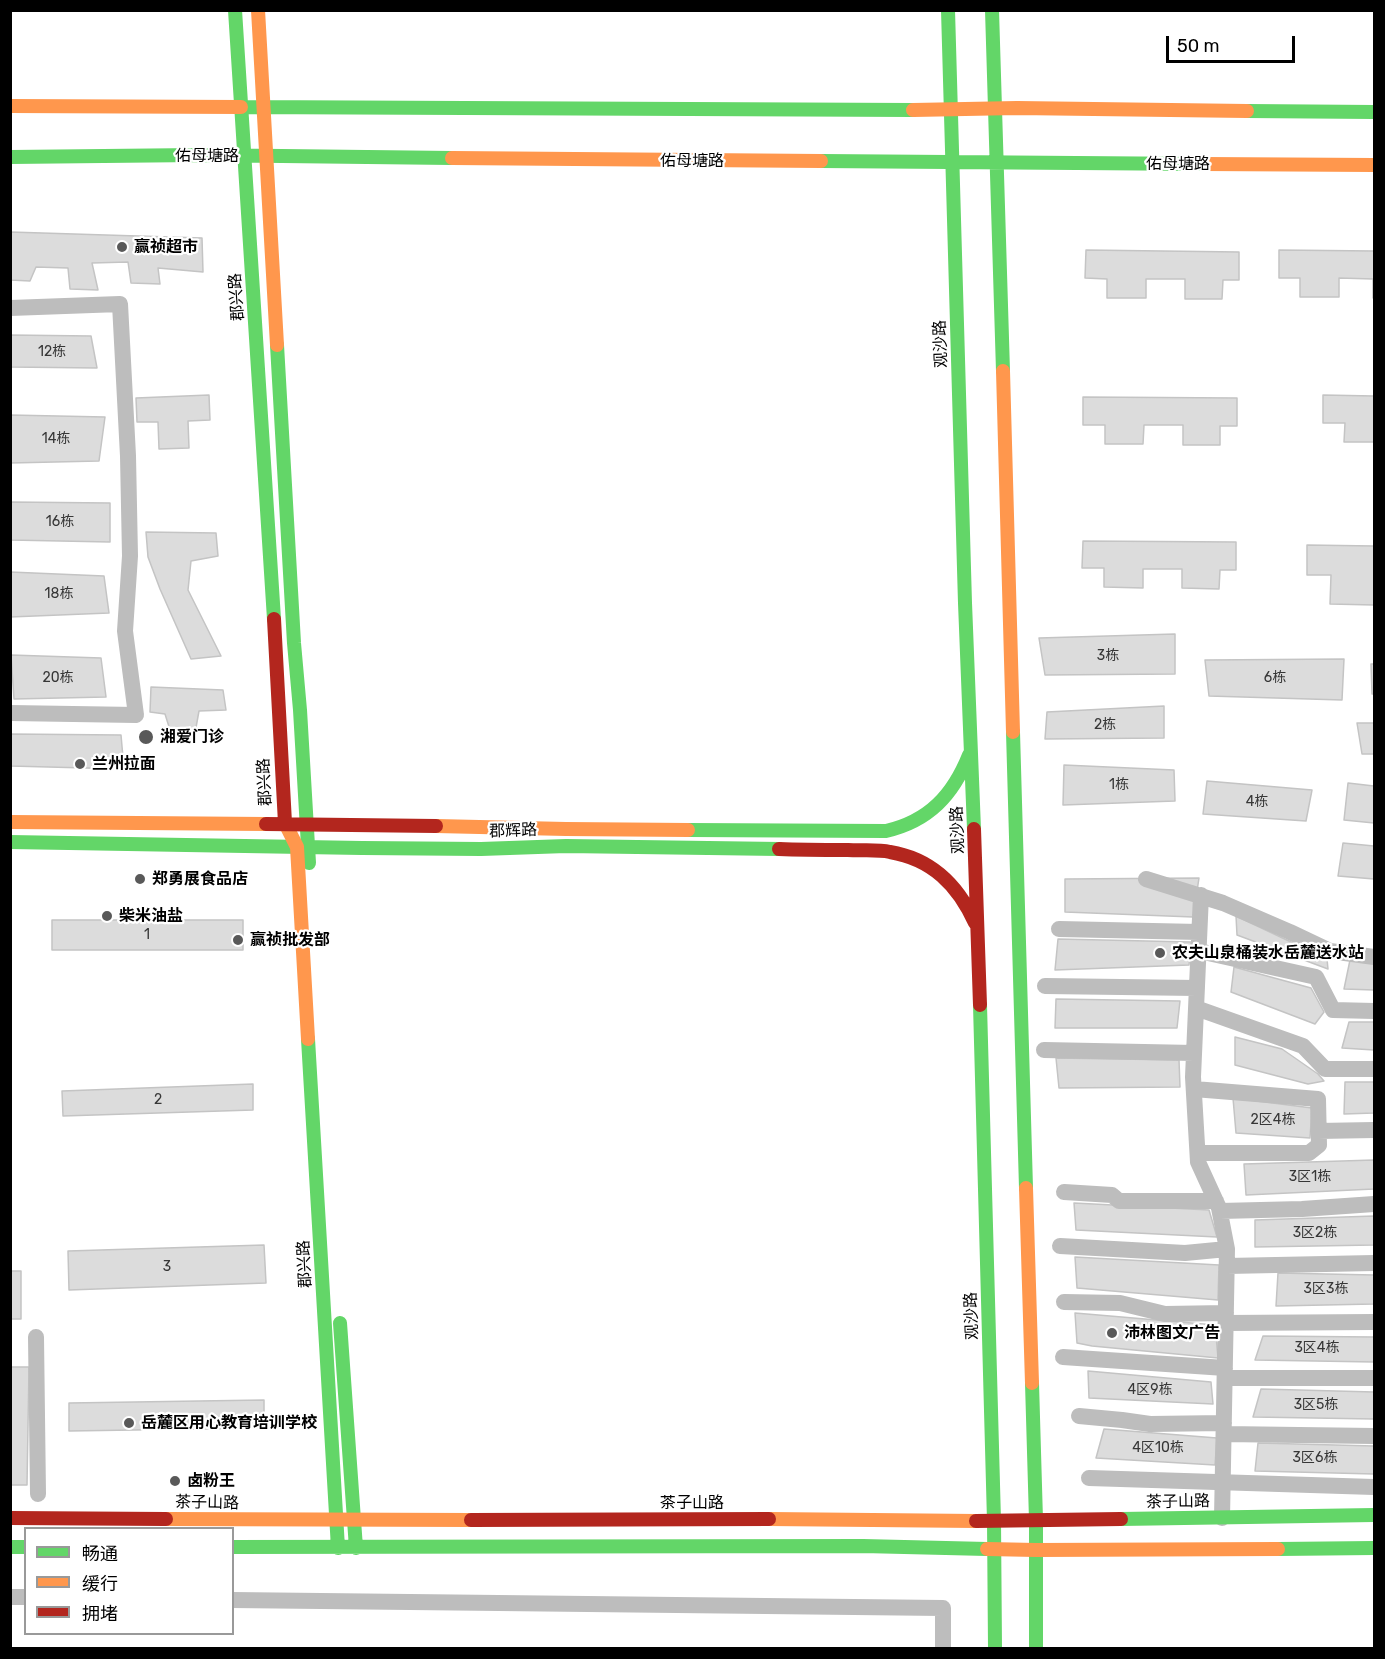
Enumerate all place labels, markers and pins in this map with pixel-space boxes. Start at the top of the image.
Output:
place label: 赢祯超市 [134,237,198,257]
marker: 赢祯超市 [115,240,129,254]
place label: 湘爱门诊 [160,727,224,747]
marker: 湘爱门诊 [137,728,155,746]
place label: 兰州拉面 [92,754,156,774]
marker: 兰州拉面 [73,757,87,771]
place label: 郑勇展食品店 [152,869,248,889]
marker: 郑勇展食品店 [133,872,147,886]
place label: 柴米油盐 [119,906,183,926]
marker: 柴米油盐 [100,909,114,923]
place label: 赢祯批发部 [250,930,330,950]
marker: 赢祯批发部 [231,933,245,947]
place label: 农夫山泉桶装水岳麓送水站 [1172,943,1364,963]
marker: 农夫山泉桶装水岳麓送水站 [1153,946,1167,960]
place label: 沛林图文广告 [1124,1323,1220,1343]
marker: 沛林图文广告 [1105,1326,1119,1340]
place label: 岳麓区用心教育培训学校 [141,1413,317,1433]
marker: 岳麓区用心教育培训学校 [122,1416,136,1430]
place label: 卤粉王 [187,1471,235,1491]
marker: 卤粉王 [168,1474,182,1488]

